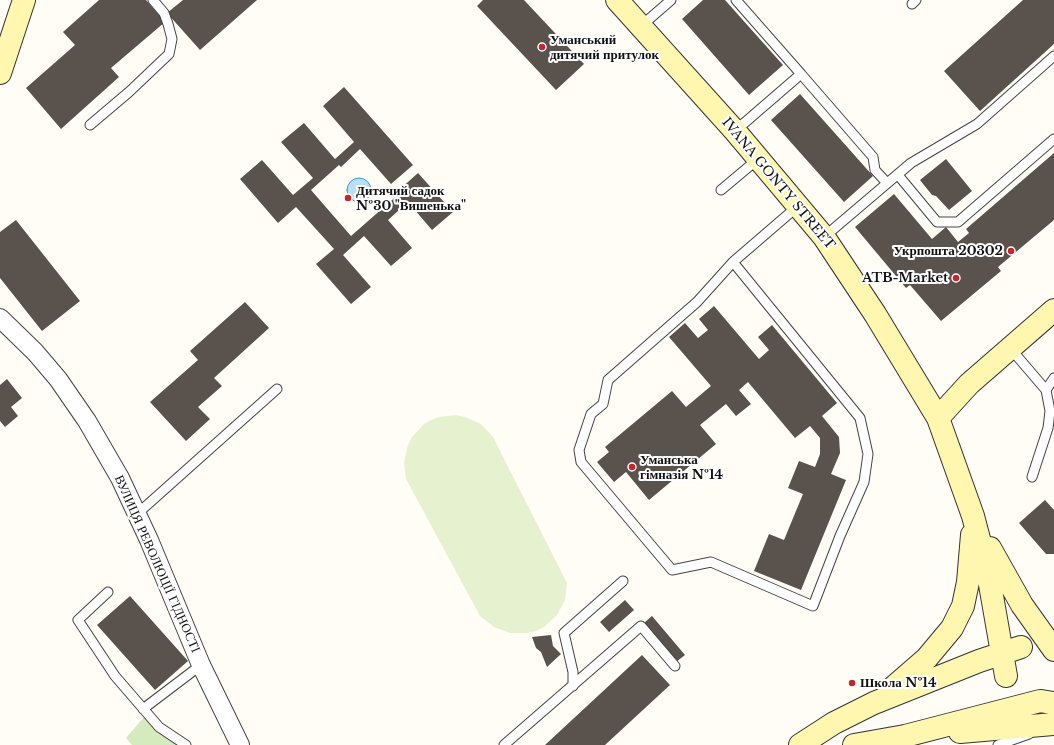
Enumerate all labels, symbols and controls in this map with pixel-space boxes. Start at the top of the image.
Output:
place label: Уманський дитячий притулок [550,32,659,63]
marker: Уманський дитячий притулок [537,42,547,52]
street label: IVANA GONTY STREET [718,115,838,253]
place label: Дитячий садок №30 "Вишенька" [356,183,466,214]
marker: Дитячий садок №30 "Вишенька" [343,193,353,203]
place label: Укрпошта 20302 [894,243,1003,259]
marker: Укрпошта 20302 [1006,246,1016,256]
place label: ATB-Market [862,270,948,286]
marker: ATB-Market [951,273,961,283]
place label: Уманська гімназія №14 [640,452,723,483]
marker: Уманська гімназія №14 [627,462,637,472]
street label: ВУЛИЦЯ РЕВОЛЮЦІЇ ГІДНОСТІ [111,473,203,655]
place label: Школа №14 [860,675,937,691]
marker: Школа №14 [847,678,857,688]

